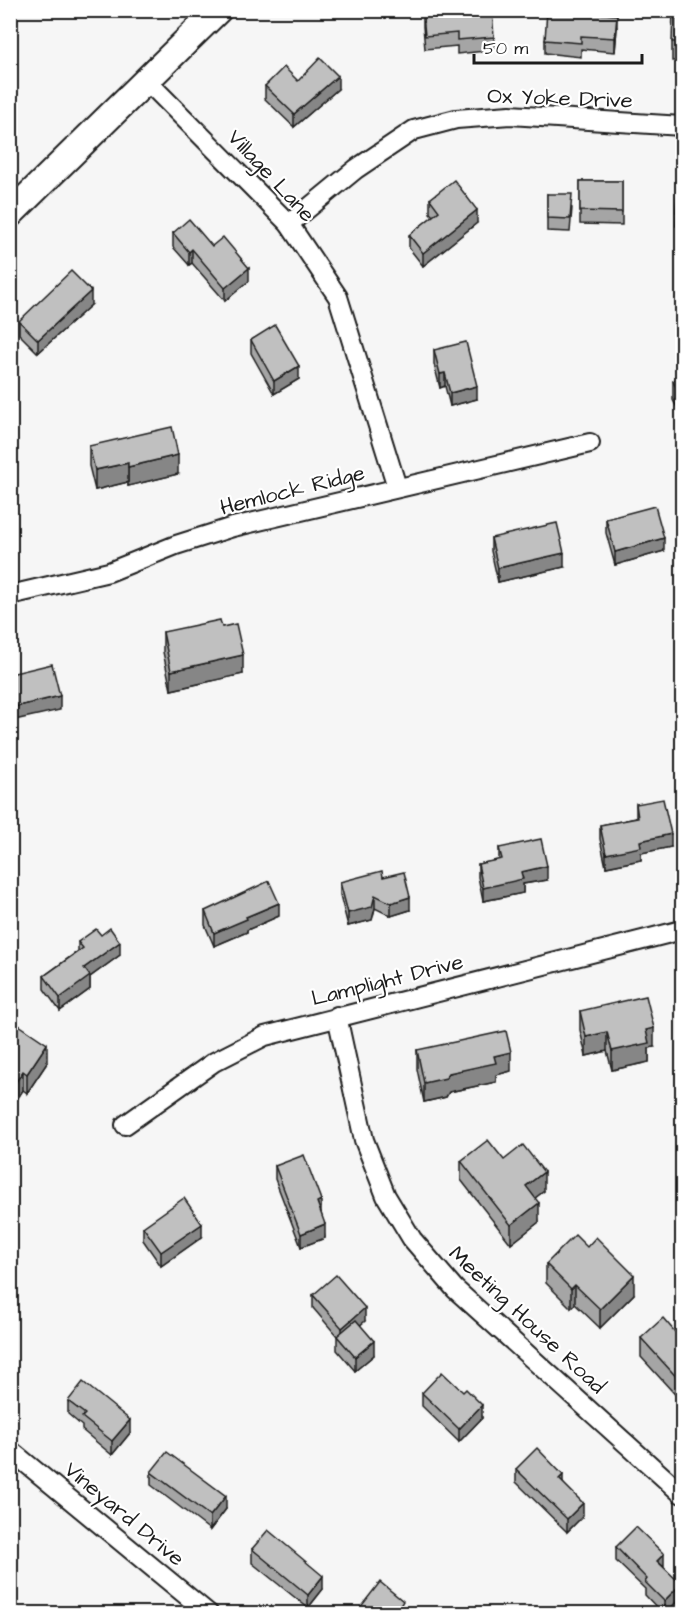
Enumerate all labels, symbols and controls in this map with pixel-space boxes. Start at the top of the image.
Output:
scale bar [474,27,642,65]
text: 50 m [483,36,528,61]
street label: Ox Yoke Drive [487,80,633,117]
street label: Village Lane [219,123,322,230]
street label: Hemlock Ridge [217,457,368,524]
street label: Lamplight Drive [308,947,467,1015]
street label: Meeting House Road [441,1239,612,1402]
street label: Vineyard Drive [57,1455,191,1575]

